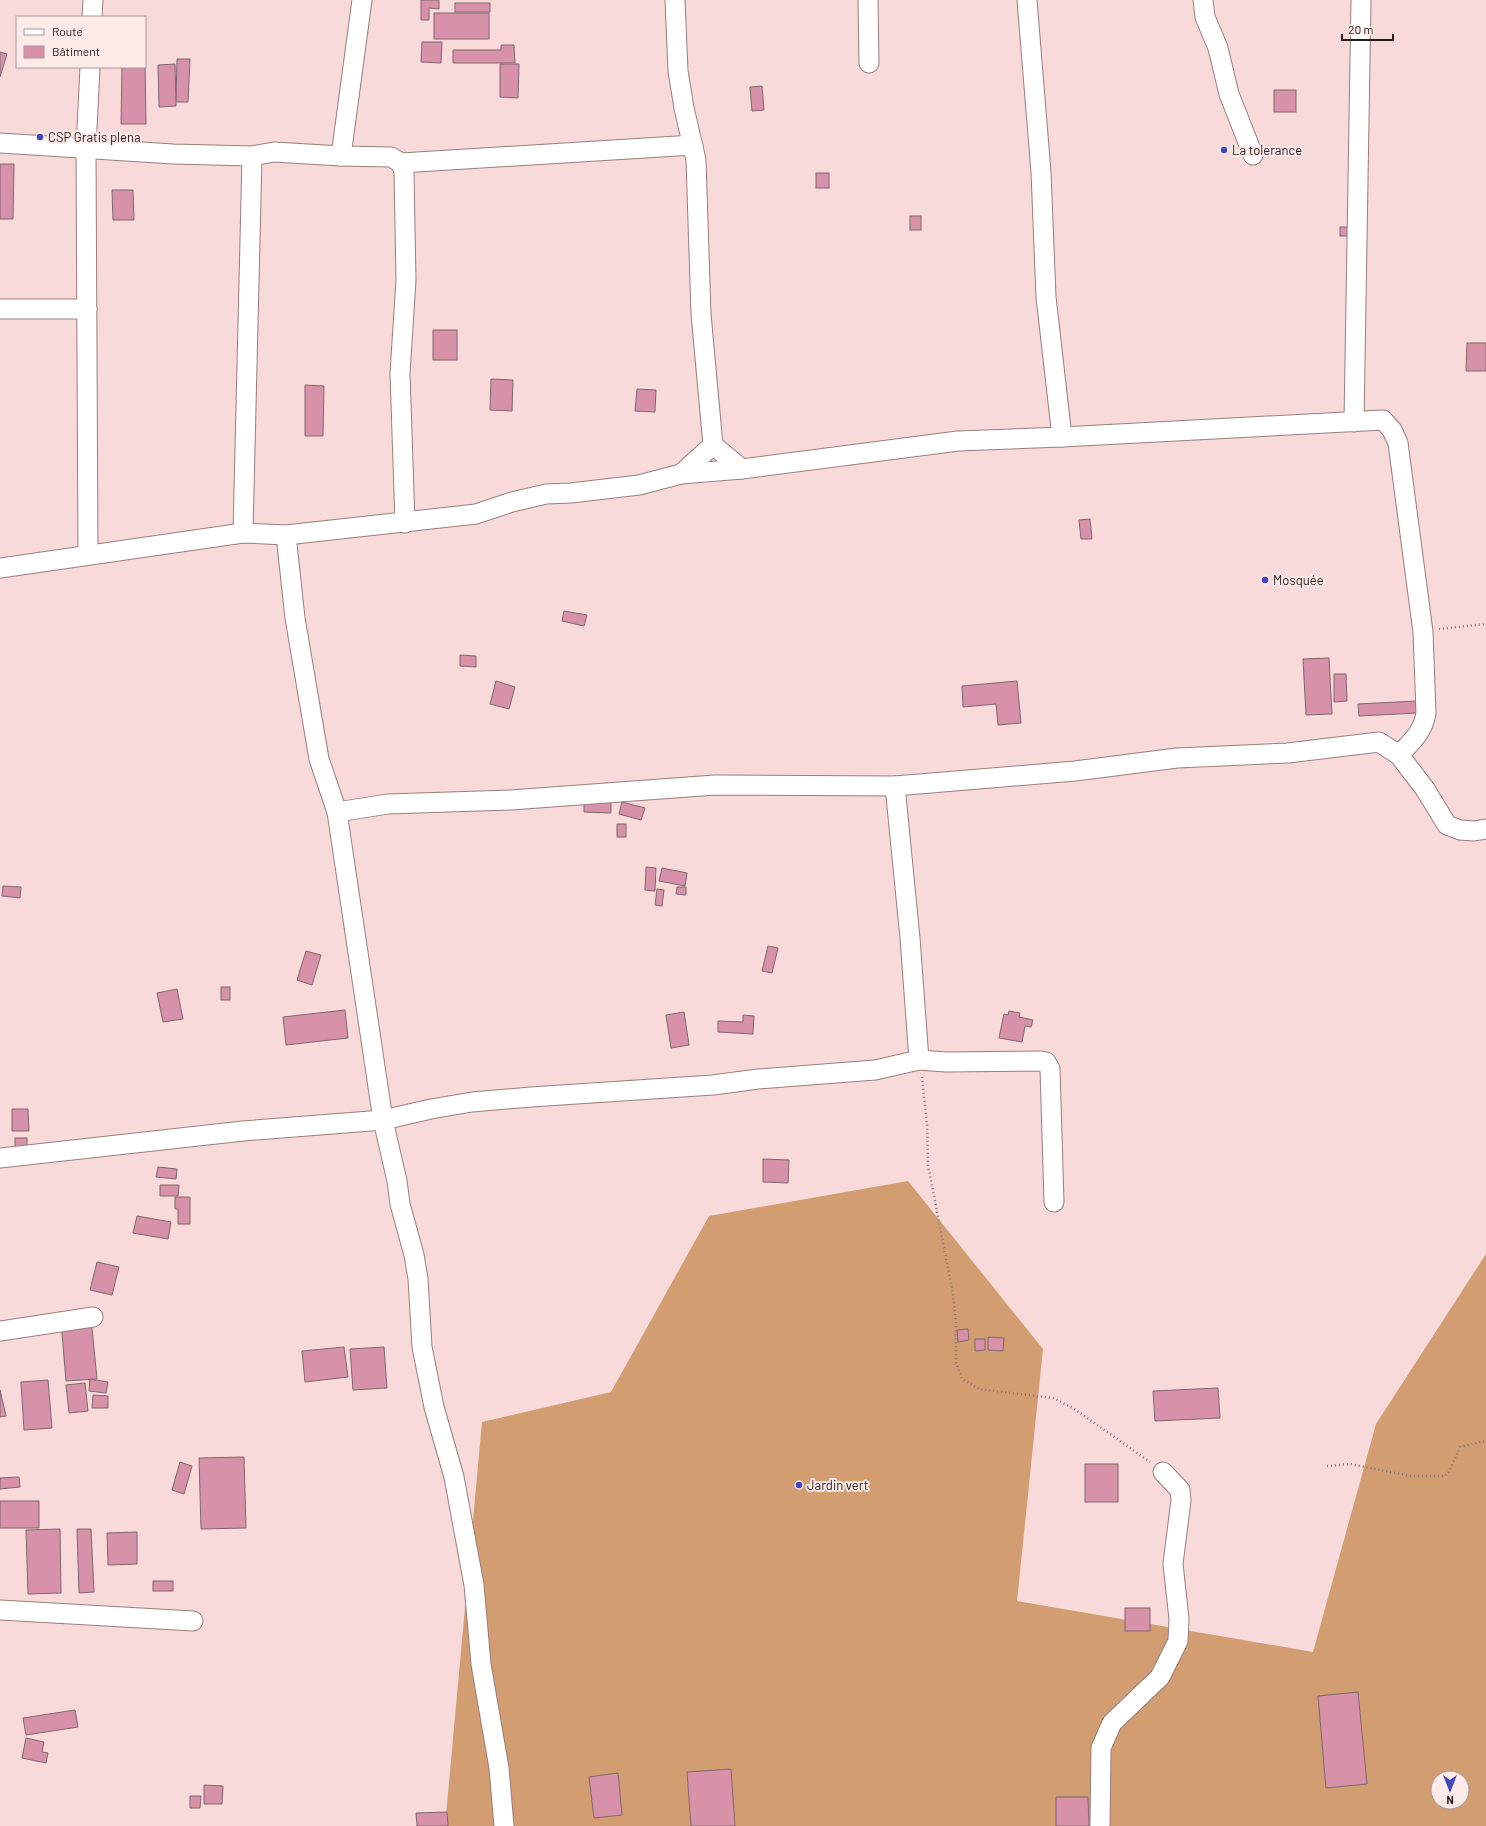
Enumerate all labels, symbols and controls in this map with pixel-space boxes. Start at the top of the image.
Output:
legend [16,16,146,68]
scale bar [1342,16,1393,42]
text: 20 m [1348,22,1374,36]
text: Route [52,24,83,38]
text: Bâtiment [52,44,100,58]
place label: CSP Gratis plena [48,129,141,145]
marker: CSP Gratis plena [35,132,45,142]
place label: La tolerance [1232,142,1302,158]
marker: La tolerance [1219,145,1229,155]
place label: Mosquée [1273,572,1324,588]
marker: Mosquée [1260,575,1270,585]
place label: Jardin vert [807,1477,868,1493]
marker: Jardin vert [794,1480,804,1490]
north arrow [1430,1770,1470,1810]
text: N [1446,1794,1454,1807]

